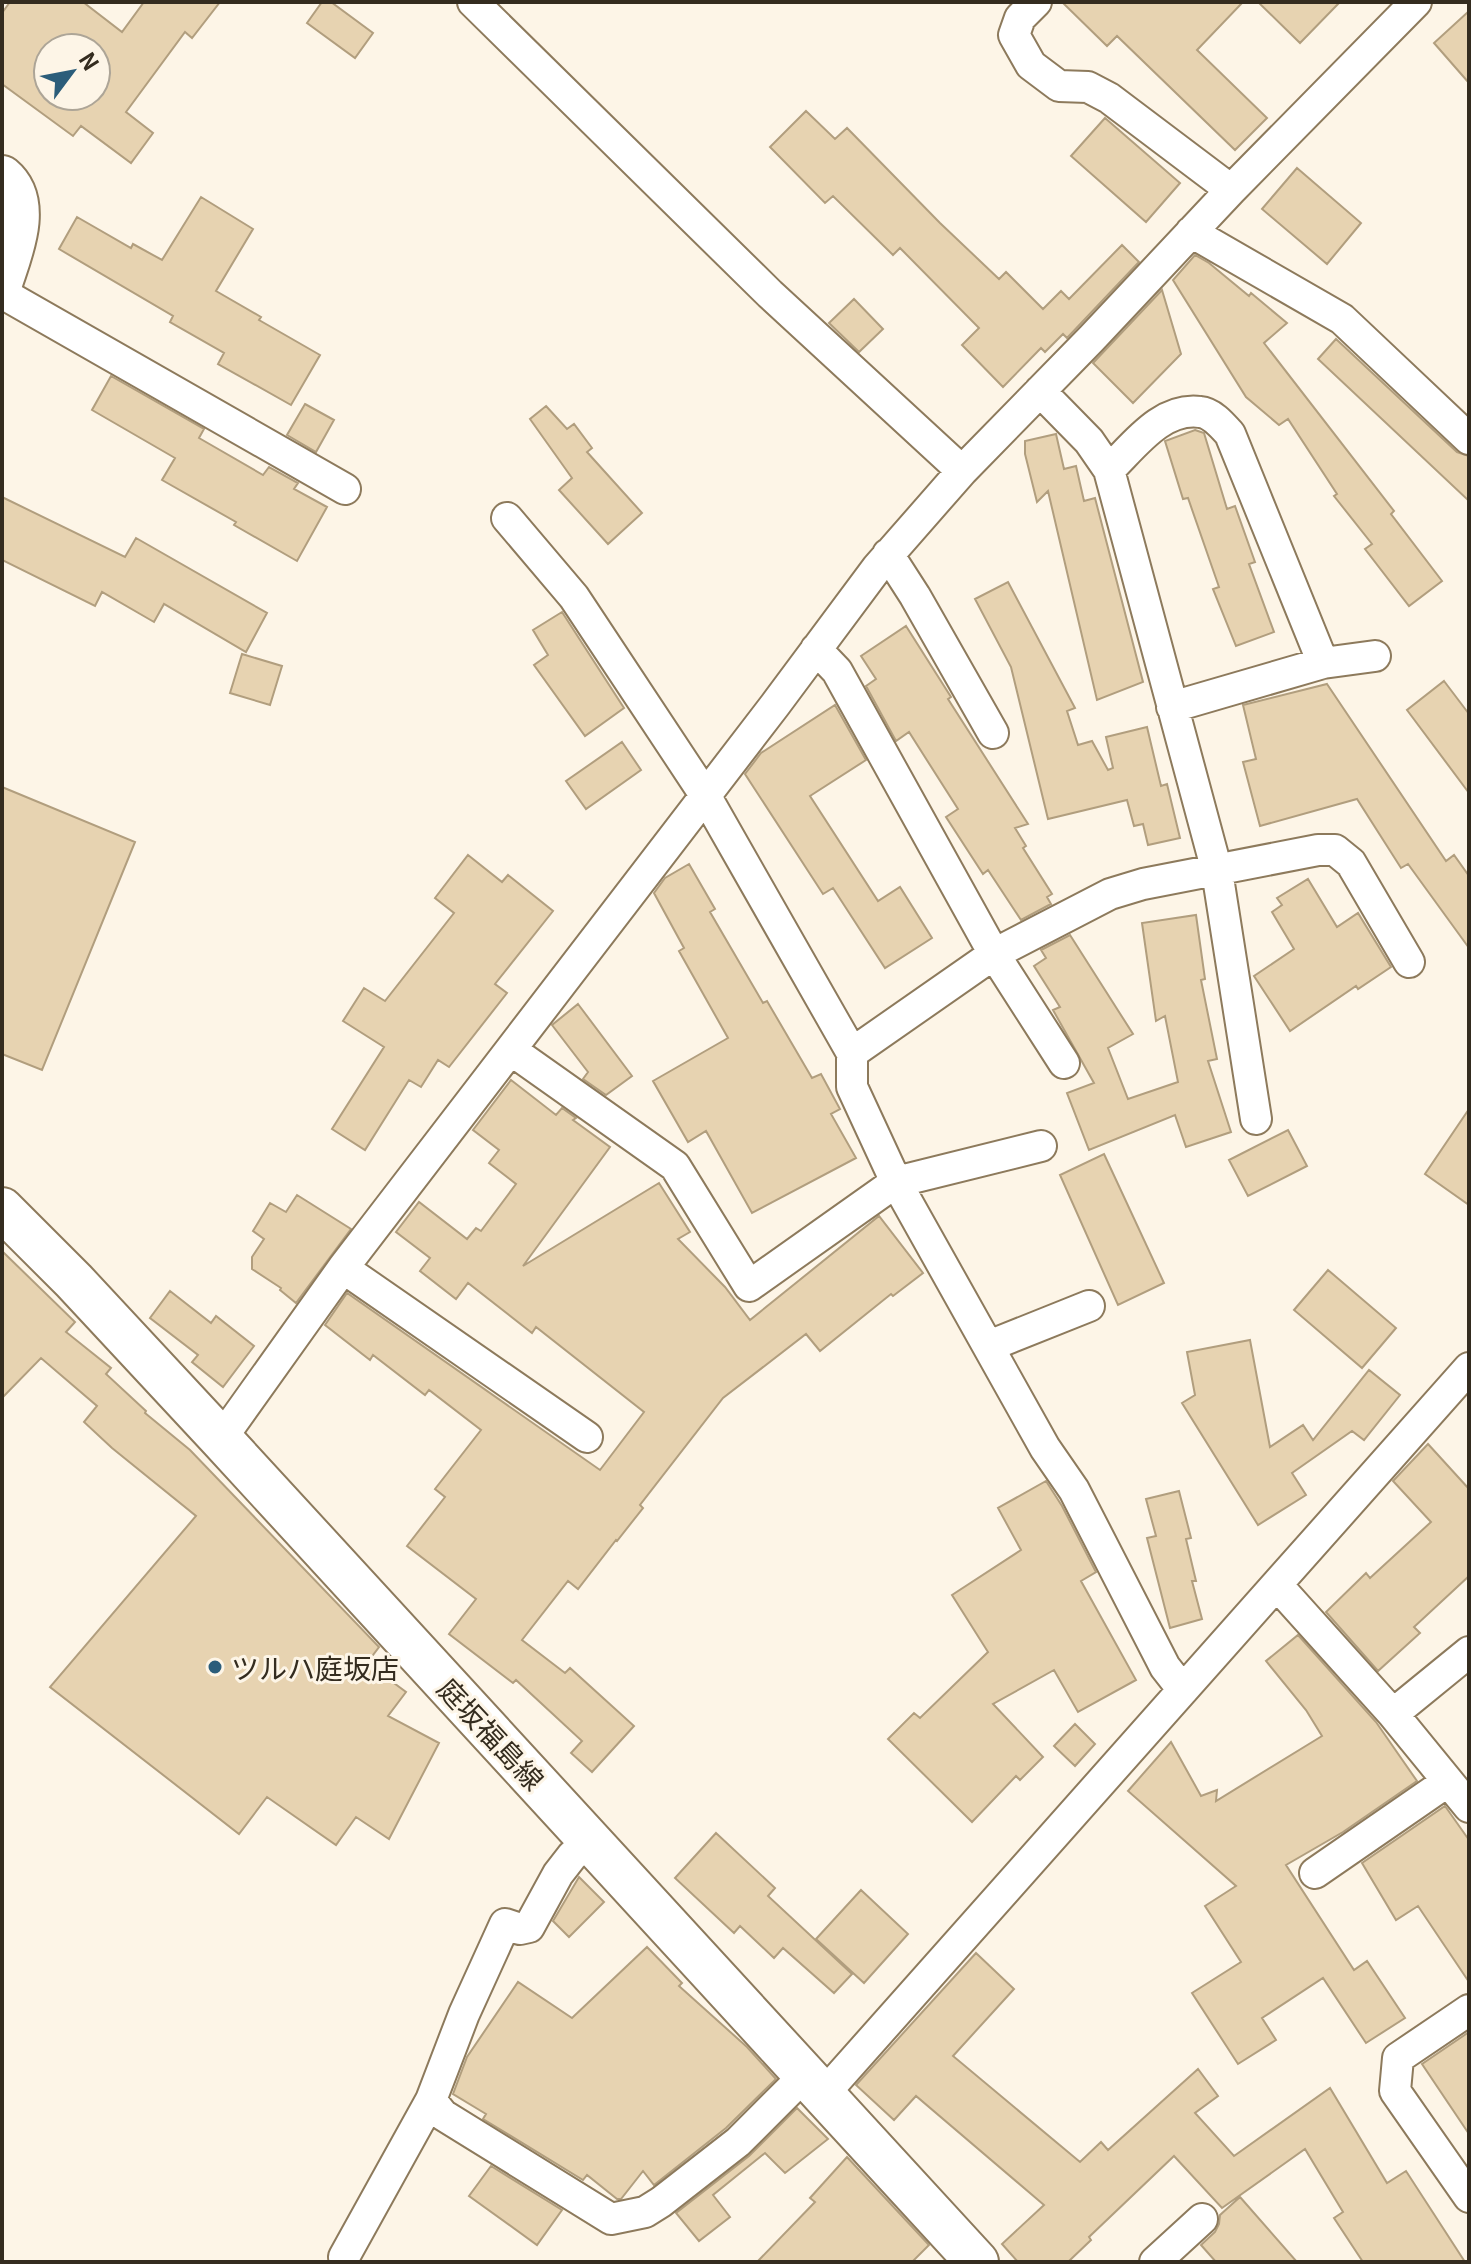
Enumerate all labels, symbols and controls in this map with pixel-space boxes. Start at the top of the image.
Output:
north arrow [32,32,112,112]
text: N [73,45,109,76]
place label: ツルハ庭坂店 [231,1647,399,1687]
marker: ツルハ庭坂店 [206,1658,224,1676]
street label: 庭坂福島線 [430,1668,554,1798]

